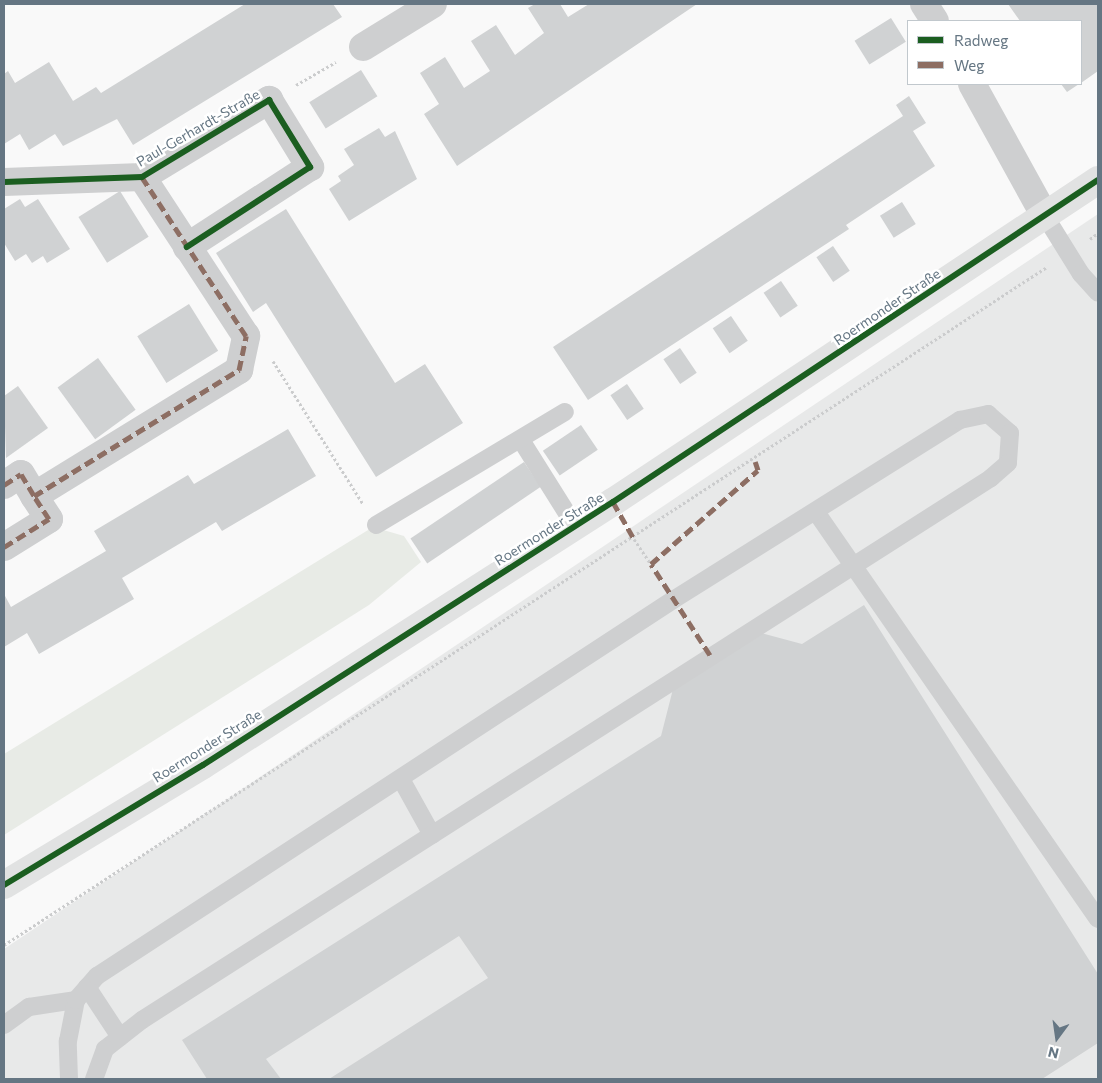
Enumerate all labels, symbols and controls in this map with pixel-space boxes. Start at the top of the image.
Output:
legend [907,20,1082,85]
text: Radweg [954,31,1008,49]
text: Weg [954,56,984,74]
street label: Paul-Gerhardt-Straße [133,86,263,170]
street label: Roermonder Straße [830,265,944,349]
street label: Roermonder Straße [492,489,606,569]
street label: Roermonder Straße [150,706,264,786]
north arrow [1032,1013,1082,1063]
text: N [1046,1044,1060,1063]

